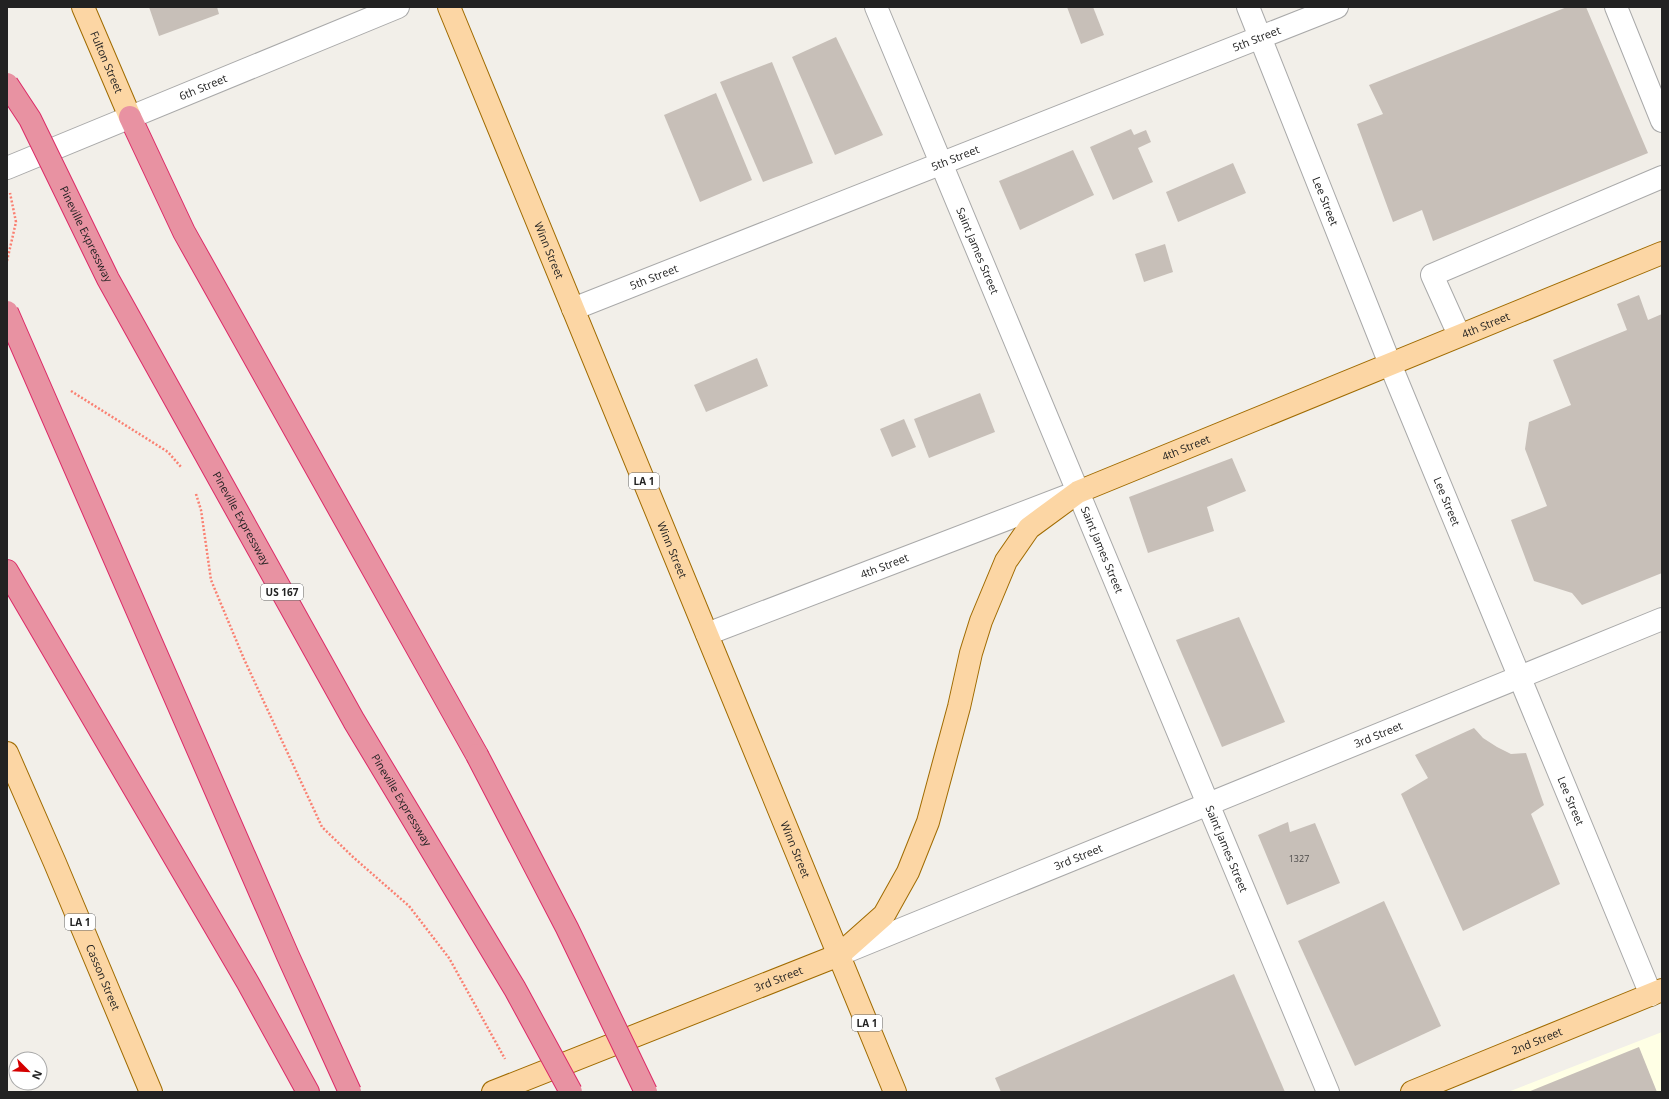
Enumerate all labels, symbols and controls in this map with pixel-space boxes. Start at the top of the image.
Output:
street label: 5th Street [1230,22,1283,55]
street label: Fulton Street [87,29,127,95]
street label: 6th Street [177,70,229,103]
street label: 5th Street [929,141,981,174]
street label: Lee Street [1309,174,1342,228]
street label: Pineville Expressway [57,183,117,285]
street label: Saint James Street [953,205,1003,296]
street label: Winn Street [531,219,568,281]
street label: 5th Street [627,260,680,293]
street label: 4th Street [1459,308,1512,341]
street label: 4th Street [1159,431,1212,464]
street label: Pineville Expressway [210,469,274,568]
road number: LA 1 [629,473,659,489]
street label: Lee Street [1431,475,1464,528]
street label: Saint James Street [1078,504,1127,595]
street label: Winn Street [654,519,691,580]
street label: 4th Street [858,549,911,582]
road number: US 167 [261,584,303,600]
street label: 3rd Street [1352,718,1405,751]
street label: Pineville Expressway [368,751,436,849]
street label: Lee Street [1554,774,1588,828]
street label: Saint James Street [1202,803,1252,894]
street label: Winn Street [777,819,814,880]
street label: 3rd Street [1051,840,1105,873]
house number: 1327 [1289,852,1309,865]
road number: LA 1 [65,914,95,930]
street label: Casson Street [83,942,124,1013]
street label: 3rd Street [752,962,805,995]
road number: LA 1 [852,1015,882,1031]
street label: 2nd Street [1509,1023,1564,1058]
north arrow [8,1051,48,1091]
text: N [29,1068,46,1082]

